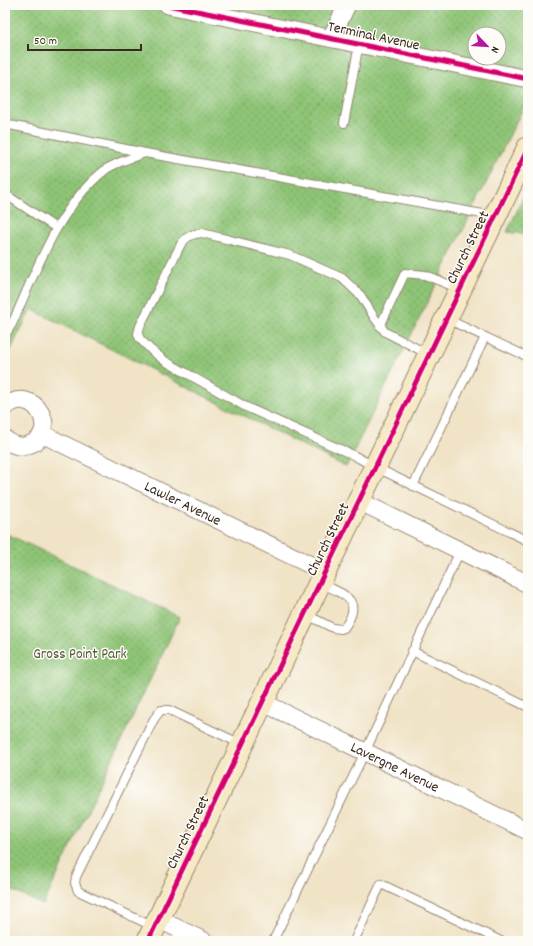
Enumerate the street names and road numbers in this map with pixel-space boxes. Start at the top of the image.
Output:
street label: Terminal Avenue [326,17,422,57]
street label: Church Street [442,207,496,288]
street label: Lawler Avenue [140,476,225,533]
street label: Church Street [302,499,356,580]
street label: Lavergne Avenue [346,737,443,799]
street label: Church Street [162,792,216,873]

